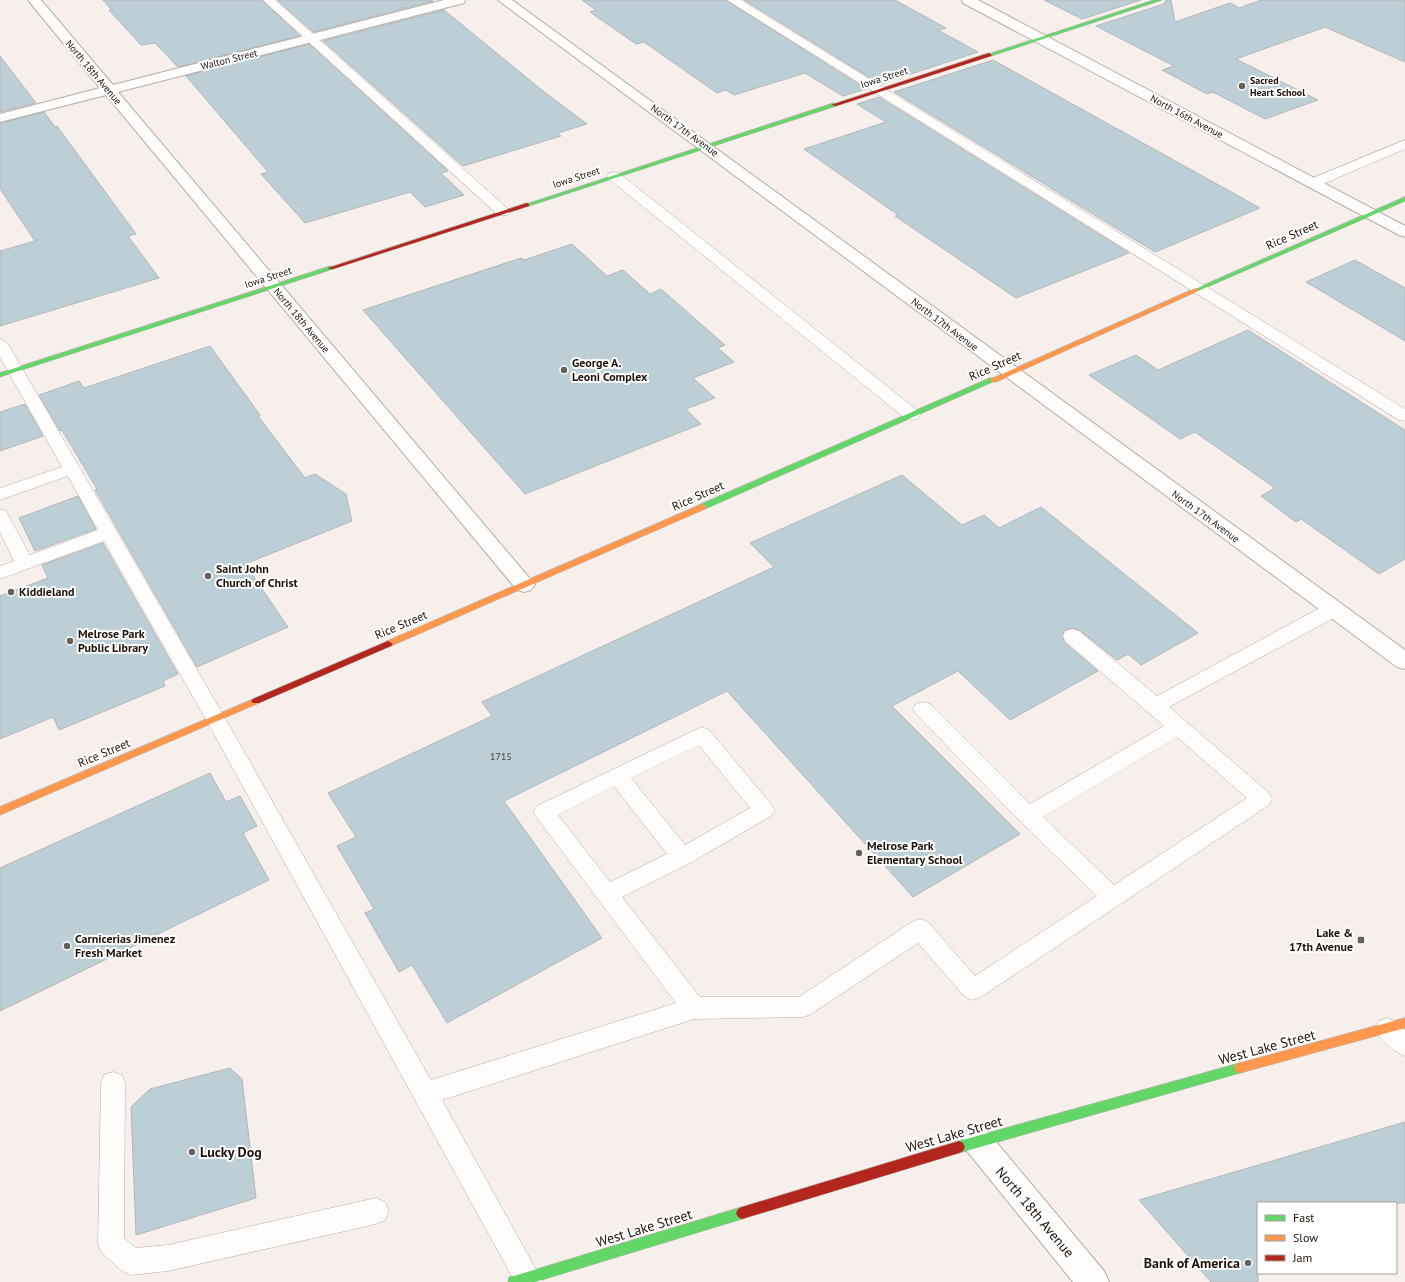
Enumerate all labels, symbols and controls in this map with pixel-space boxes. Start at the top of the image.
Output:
street label: North 18th Avenue [63,37,125,107]
street label: Walton Street [199,46,259,73]
street label: Iowa Street [859,64,910,91]
place label: Sacred Heart School [1250,74,1305,99]
marker: Sacred Heart School [1237,81,1247,91]
street label: North 16th Avenue [1148,92,1225,141]
street label: North 17th Avenue [648,102,721,159]
street label: Iowa Street [551,164,602,191]
street label: Rice Street [1263,216,1320,253]
street label: Iowa Street [243,264,294,291]
street label: North 18th Avenue [271,285,333,355]
street label: North 17th Avenue [909,295,981,354]
street label: Rice Street [966,347,1023,384]
place label: George A. Leoni Complex [572,355,648,384]
marker: George A. Leoni Complex [559,365,569,375]
street label: Rice Street [669,477,726,514]
street label: North 17th Avenue [1169,488,1242,545]
place label: Saint John Church of Christ [216,561,298,590]
marker: Saint John Church of Christ [203,571,213,581]
place label: Kiddieland [19,584,74,599]
marker: Kiddieland [6,587,16,597]
street label: Rice Street [372,607,429,642]
place label: Melrose Park Public Library [78,626,148,655]
marker: Melrose Park Public Library [65,636,75,646]
street label: Rice Street [75,735,132,770]
house number: 1715 [490,750,512,763]
place label: Melrose Park Elementary School [867,838,963,867]
marker: Melrose Park Elementary School [854,848,864,858]
place label: Lake & 17th Avenue [1289,925,1353,954]
place label: Carnicerias Jimenez Fresh Market [75,931,176,960]
marker: Lake & 17th Avenue [1356,935,1366,945]
marker: Carnicerias Jimenez Fresh Market [62,941,72,951]
street label: West Lake Street [1217,1025,1318,1069]
street label: West Lake Street [904,1112,1005,1156]
place label: Lucky Dog [200,1143,262,1161]
marker: Lucky Dog [187,1147,197,1157]
street label: North 18th Avenue [992,1163,1078,1261]
legend [1257,1202,1397,1274]
street label: West Lake Street [594,1205,694,1251]
text: Fast [1293,1210,1314,1225]
text: Slow [1293,1230,1318,1245]
text: Jam [1292,1250,1312,1265]
place label: Bank of America [1144,1254,1240,1272]
marker: Bank of America [1243,1258,1253,1268]

